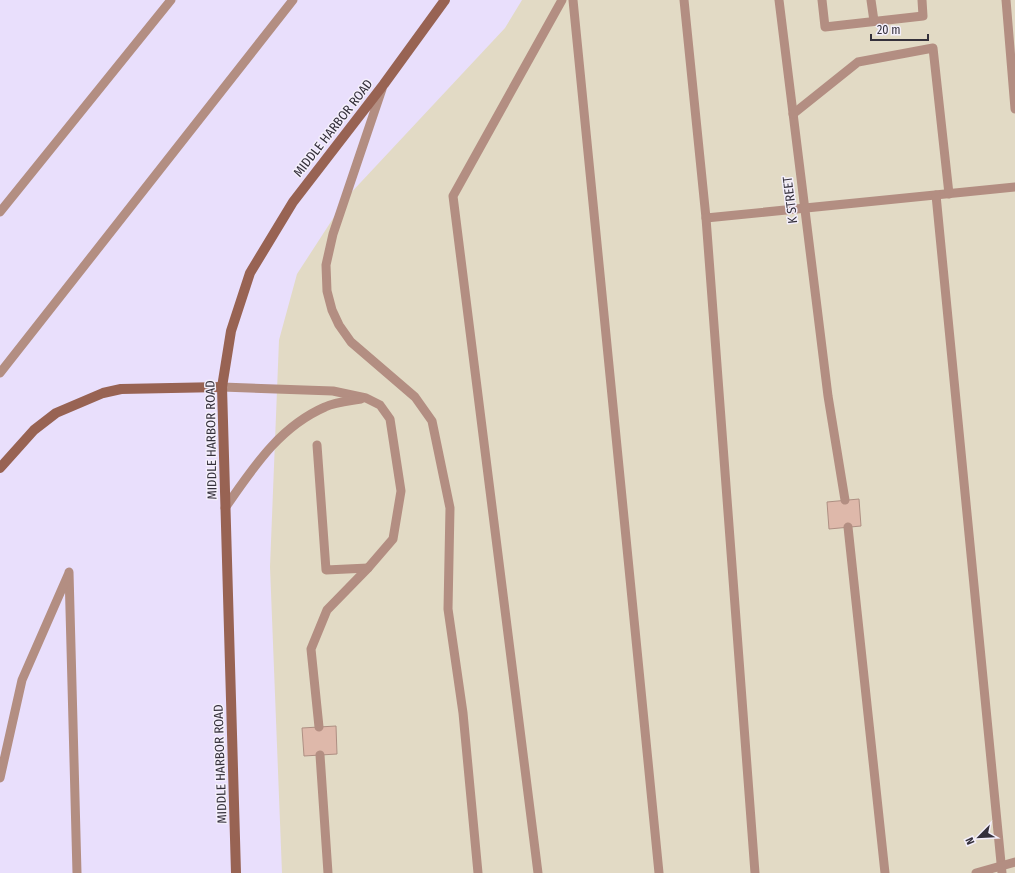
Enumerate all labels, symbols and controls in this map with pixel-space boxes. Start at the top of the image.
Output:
scale bar [871,16,928,42]
text: 20 m [877,23,901,37]
street label: MIDDLE HARBOR ROAD [290,76,376,180]
street label: K STREET [780,176,800,224]
street label: MIDDLE HARBOR ROAD [202,380,220,500]
street label: MIDDLE HARBOR ROAD [210,704,230,824]
north arrow [959,817,999,857]
text: N [963,835,978,847]

